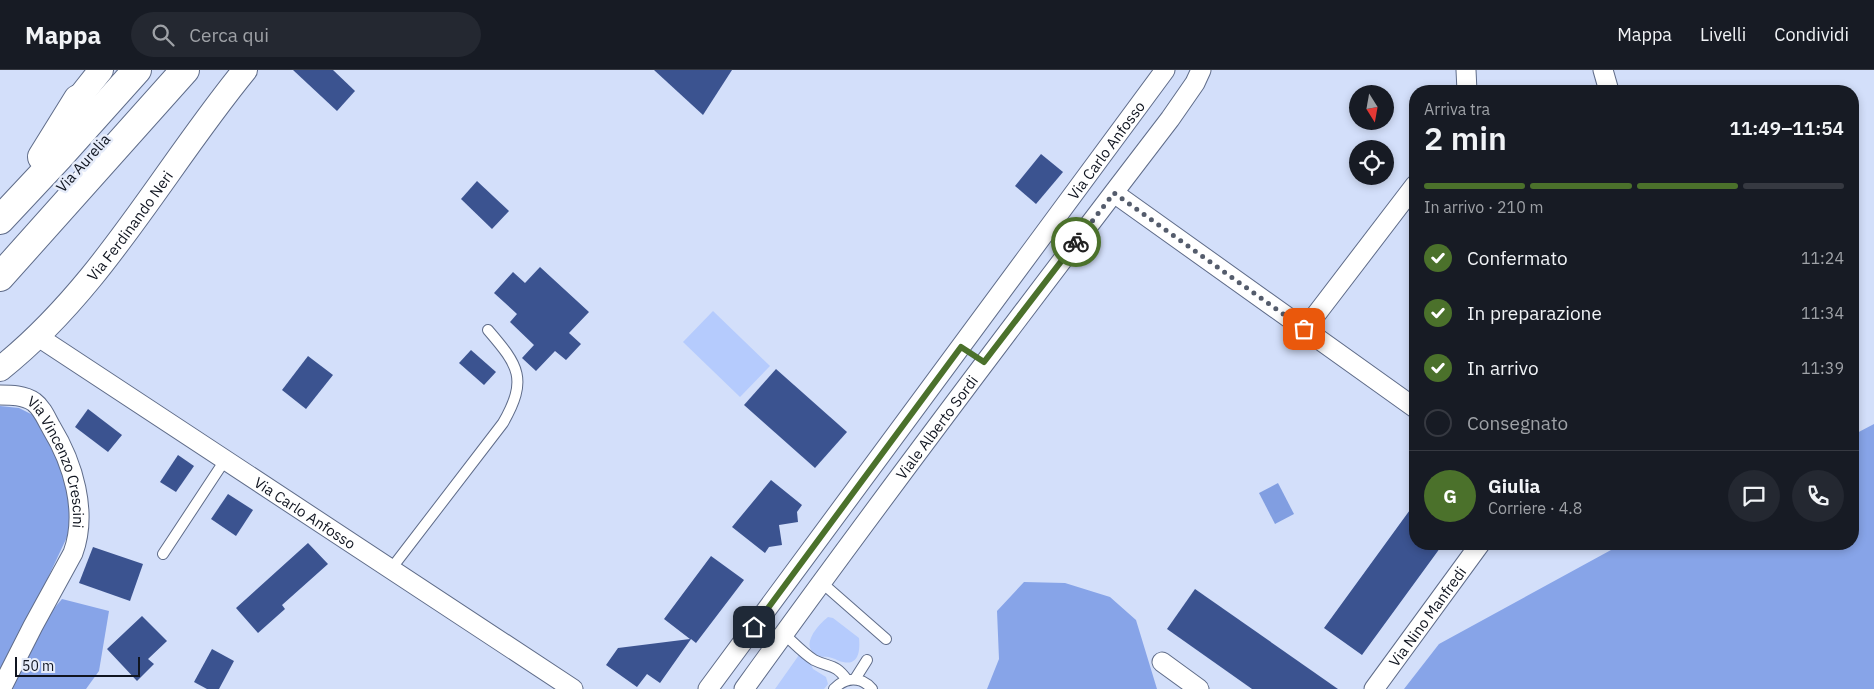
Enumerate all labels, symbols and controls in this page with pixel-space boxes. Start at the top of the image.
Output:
search box [131,12,481,57]
text: Mappa [25,19,101,51]
icon: search [149,21,177,49]
text: Cerca qui [189,23,269,47]
text: Mappa [1617,23,1672,46]
text: Livelli [1700,23,1746,46]
text: Condividi [1774,23,1849,46]
north arrow [1349,85,1394,130]
map controls [1349,85,1394,185]
street label: Via Carlo Anfosso [1063,97,1149,203]
text: Arriva tra [1424,99,1490,119]
text: 11:49–11:54 [1730,116,1844,140]
text: 2 min [1424,117,1507,159]
street label: Via Aurelia [52,130,114,196]
button: locate [1349,140,1394,185]
street label: Via Ferdinando Neri [83,167,177,285]
text: In arrivo · 210 m [1424,197,1544,217]
courier [1051,217,1101,267]
icon: bike [1062,228,1090,256]
icon: check [1424,244,1452,272]
text: Confermato [1467,246,1568,270]
text: 11:24 [1801,248,1844,268]
icon: check [1424,299,1452,327]
text: In preparazione [1467,301,1602,325]
text: 11:34 [1801,303,1844,323]
pin [1283,308,1325,350]
icon: bag [1290,315,1318,343]
icon: check [1424,354,1452,382]
text: In arrivo [1467,356,1539,380]
text: 11:39 [1801,358,1844,378]
street label: Viale Alberto Sordi [891,371,982,483]
street label: Via Vincenzo Crescini [24,391,89,529]
text: Consegnato [1467,411,1568,435]
button: chat [1728,470,1780,522]
button: phone [1792,470,1844,522]
street label: Via Carlo Anfosso [251,472,359,553]
text: Giulia [1488,474,1540,498]
text: G [1443,484,1457,508]
text: Corriere · 4.8 [1488,498,1582,518]
street label: Via Nino Manfredi [1384,563,1470,670]
pin [733,606,775,648]
icon: home [740,613,768,641]
scale bar [15,654,140,677]
text: 50 m [22,657,54,675]

